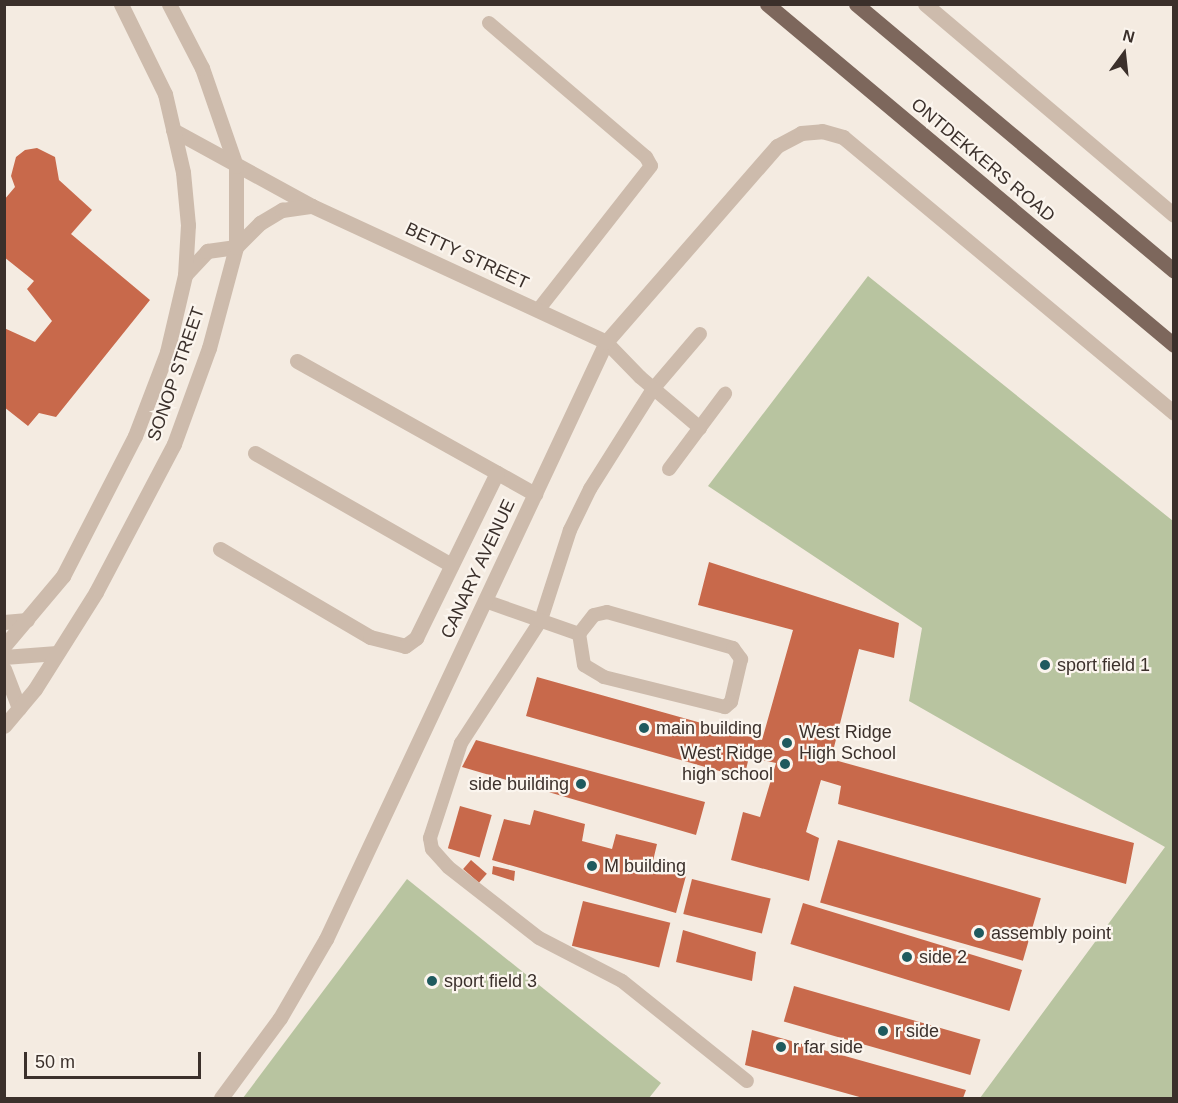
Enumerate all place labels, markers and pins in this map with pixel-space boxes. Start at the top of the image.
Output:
place label: sport field 1 [1057,654,1150,676]
marker: sport field 1 [1038,658,1052,672]
place label: main building [656,717,762,739]
marker: main building [637,721,651,735]
place label: West Ridge High School [799,722,896,764]
marker: West Ridge High School [780,736,794,750]
place label: West Ridge high school [680,743,773,786]
marker: West Ridge high school [778,757,792,771]
place label: side building [469,773,569,795]
marker: side building [574,777,588,791]
place label: M building [604,855,686,877]
marker: M building [585,859,599,873]
place label: assembly point [991,922,1111,944]
marker: assembly point [972,926,986,940]
place label: side 2 [919,946,967,968]
marker: side 2 [900,950,914,964]
place label: sport field 3 [444,970,537,992]
marker: sport field 3 [425,974,439,988]
place label: r side [895,1020,939,1042]
marker: r side [876,1024,890,1038]
place label: r far side [793,1036,863,1058]
marker: r far side [774,1040,788,1054]

